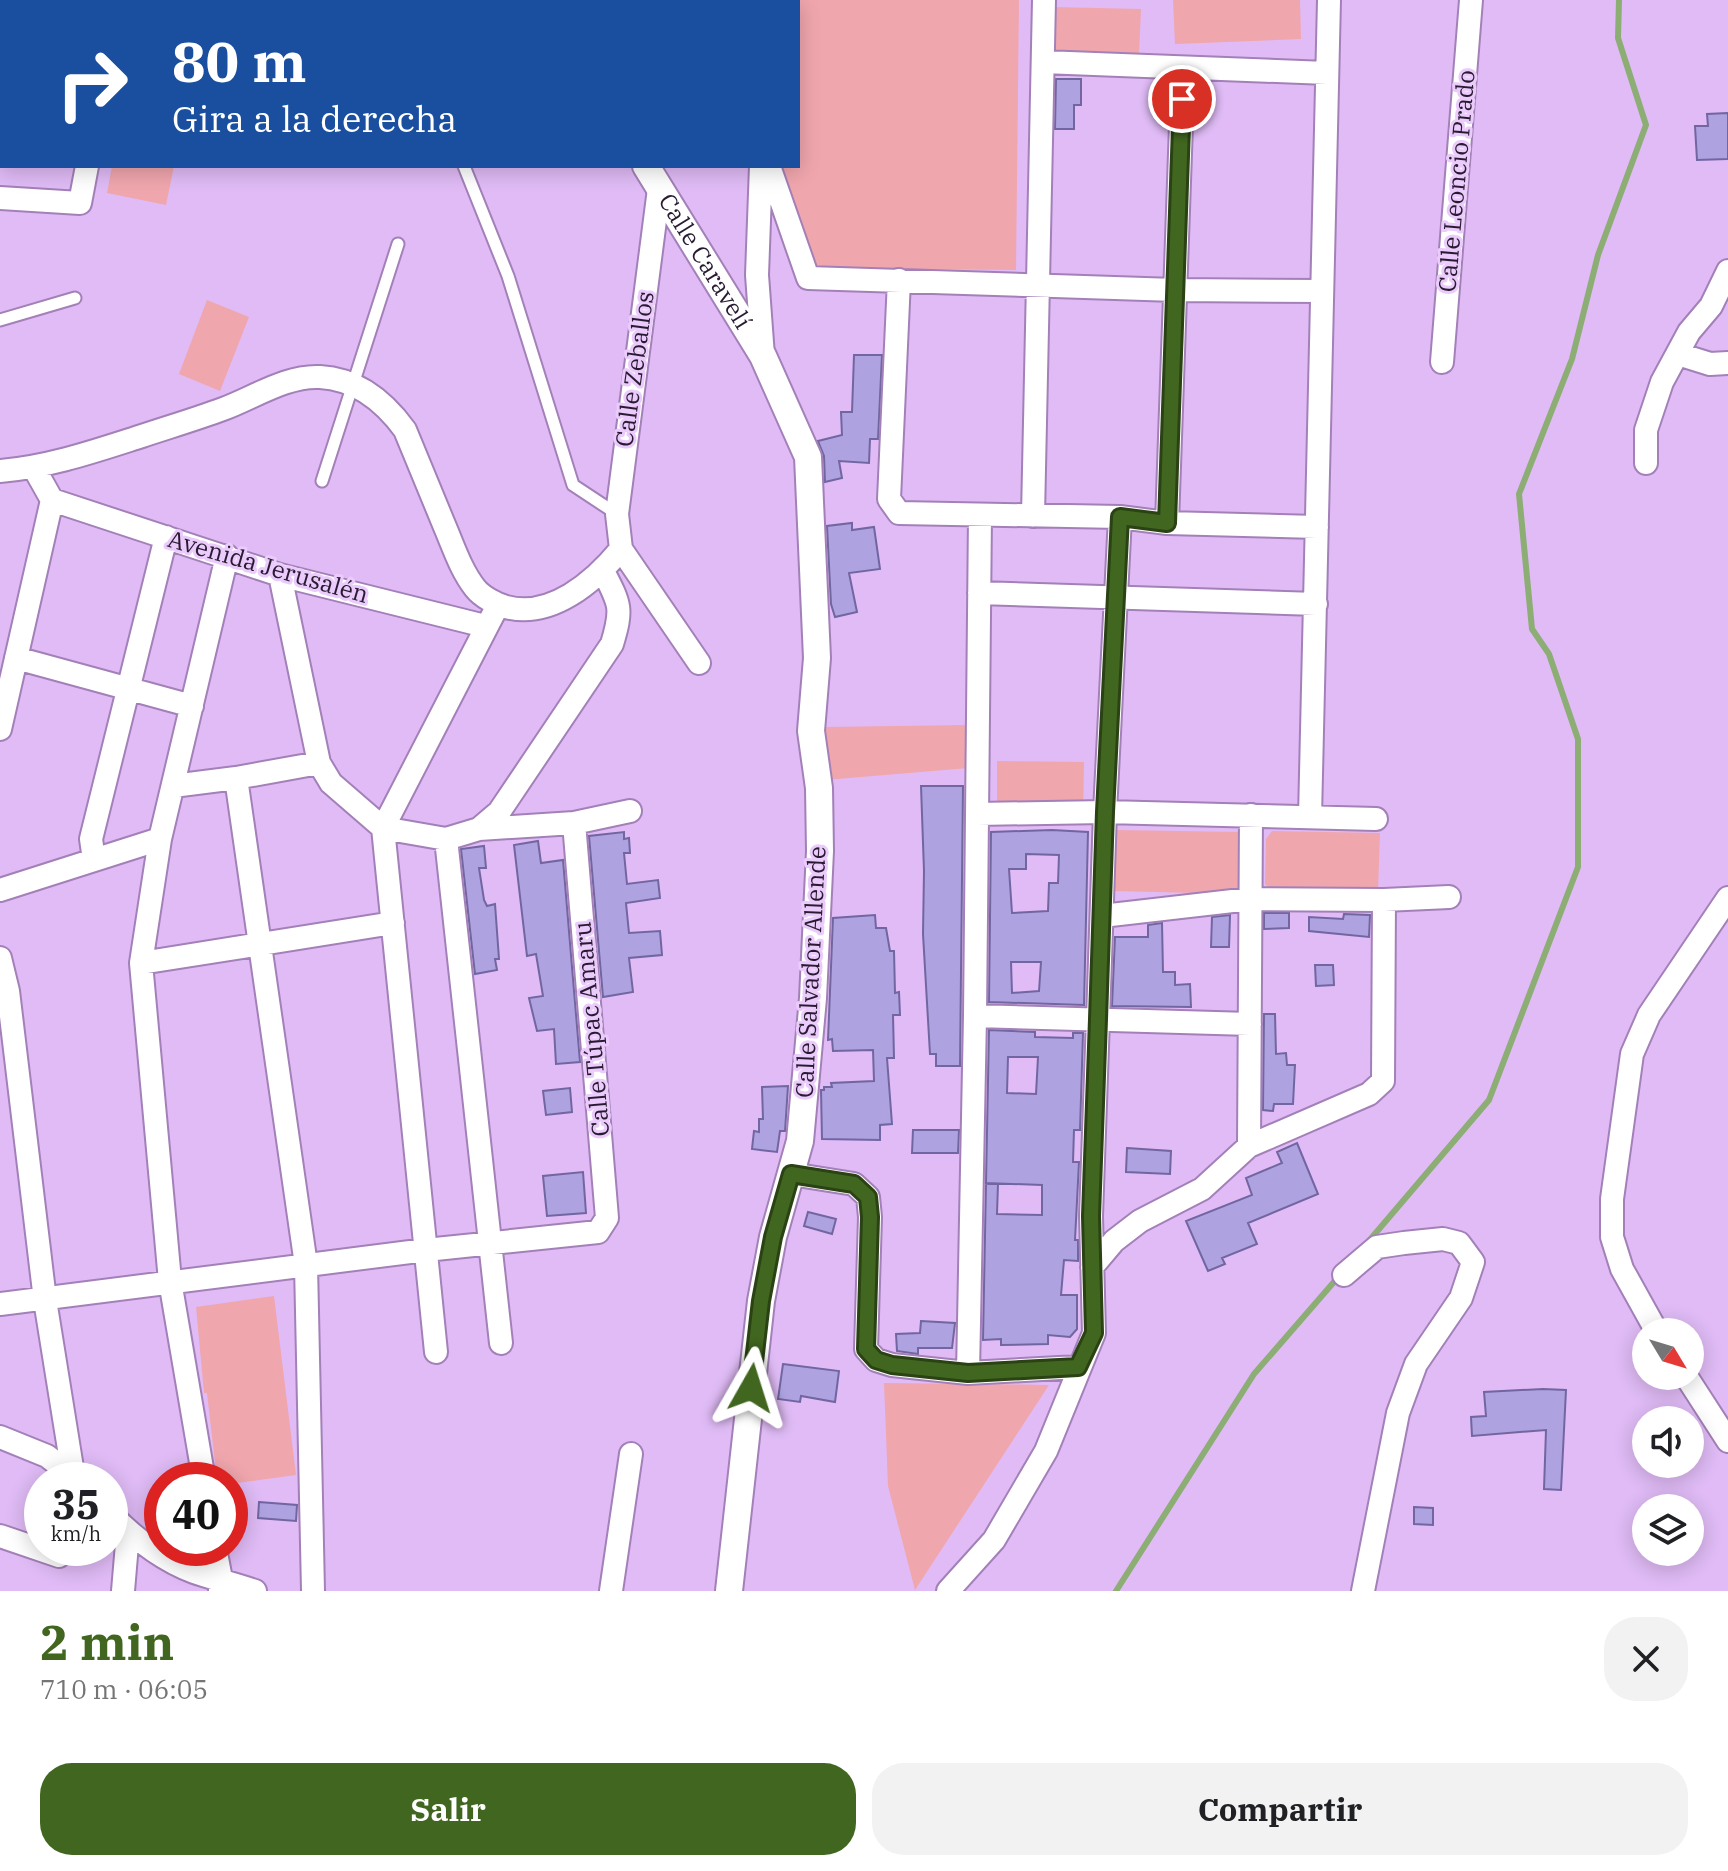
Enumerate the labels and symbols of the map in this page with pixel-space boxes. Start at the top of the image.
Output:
pin [1148,65,1216,133]
street label: Calle Leoncio Prado [1430,68,1482,293]
street label: Calle Caravelí [652,187,759,335]
street label: Calle Zeballos [607,289,661,449]
street label: Avenida Jerusalén [164,522,372,610]
street label: Calle Salvador Allende [787,845,833,1099]
street label: Calle Túpac Amaru [566,920,616,1138]
north arrow [1632,1318,1704,1390]
position arrow [709,1346,793,1430]
speed limit sign: 40 [144,1462,248,1566]

